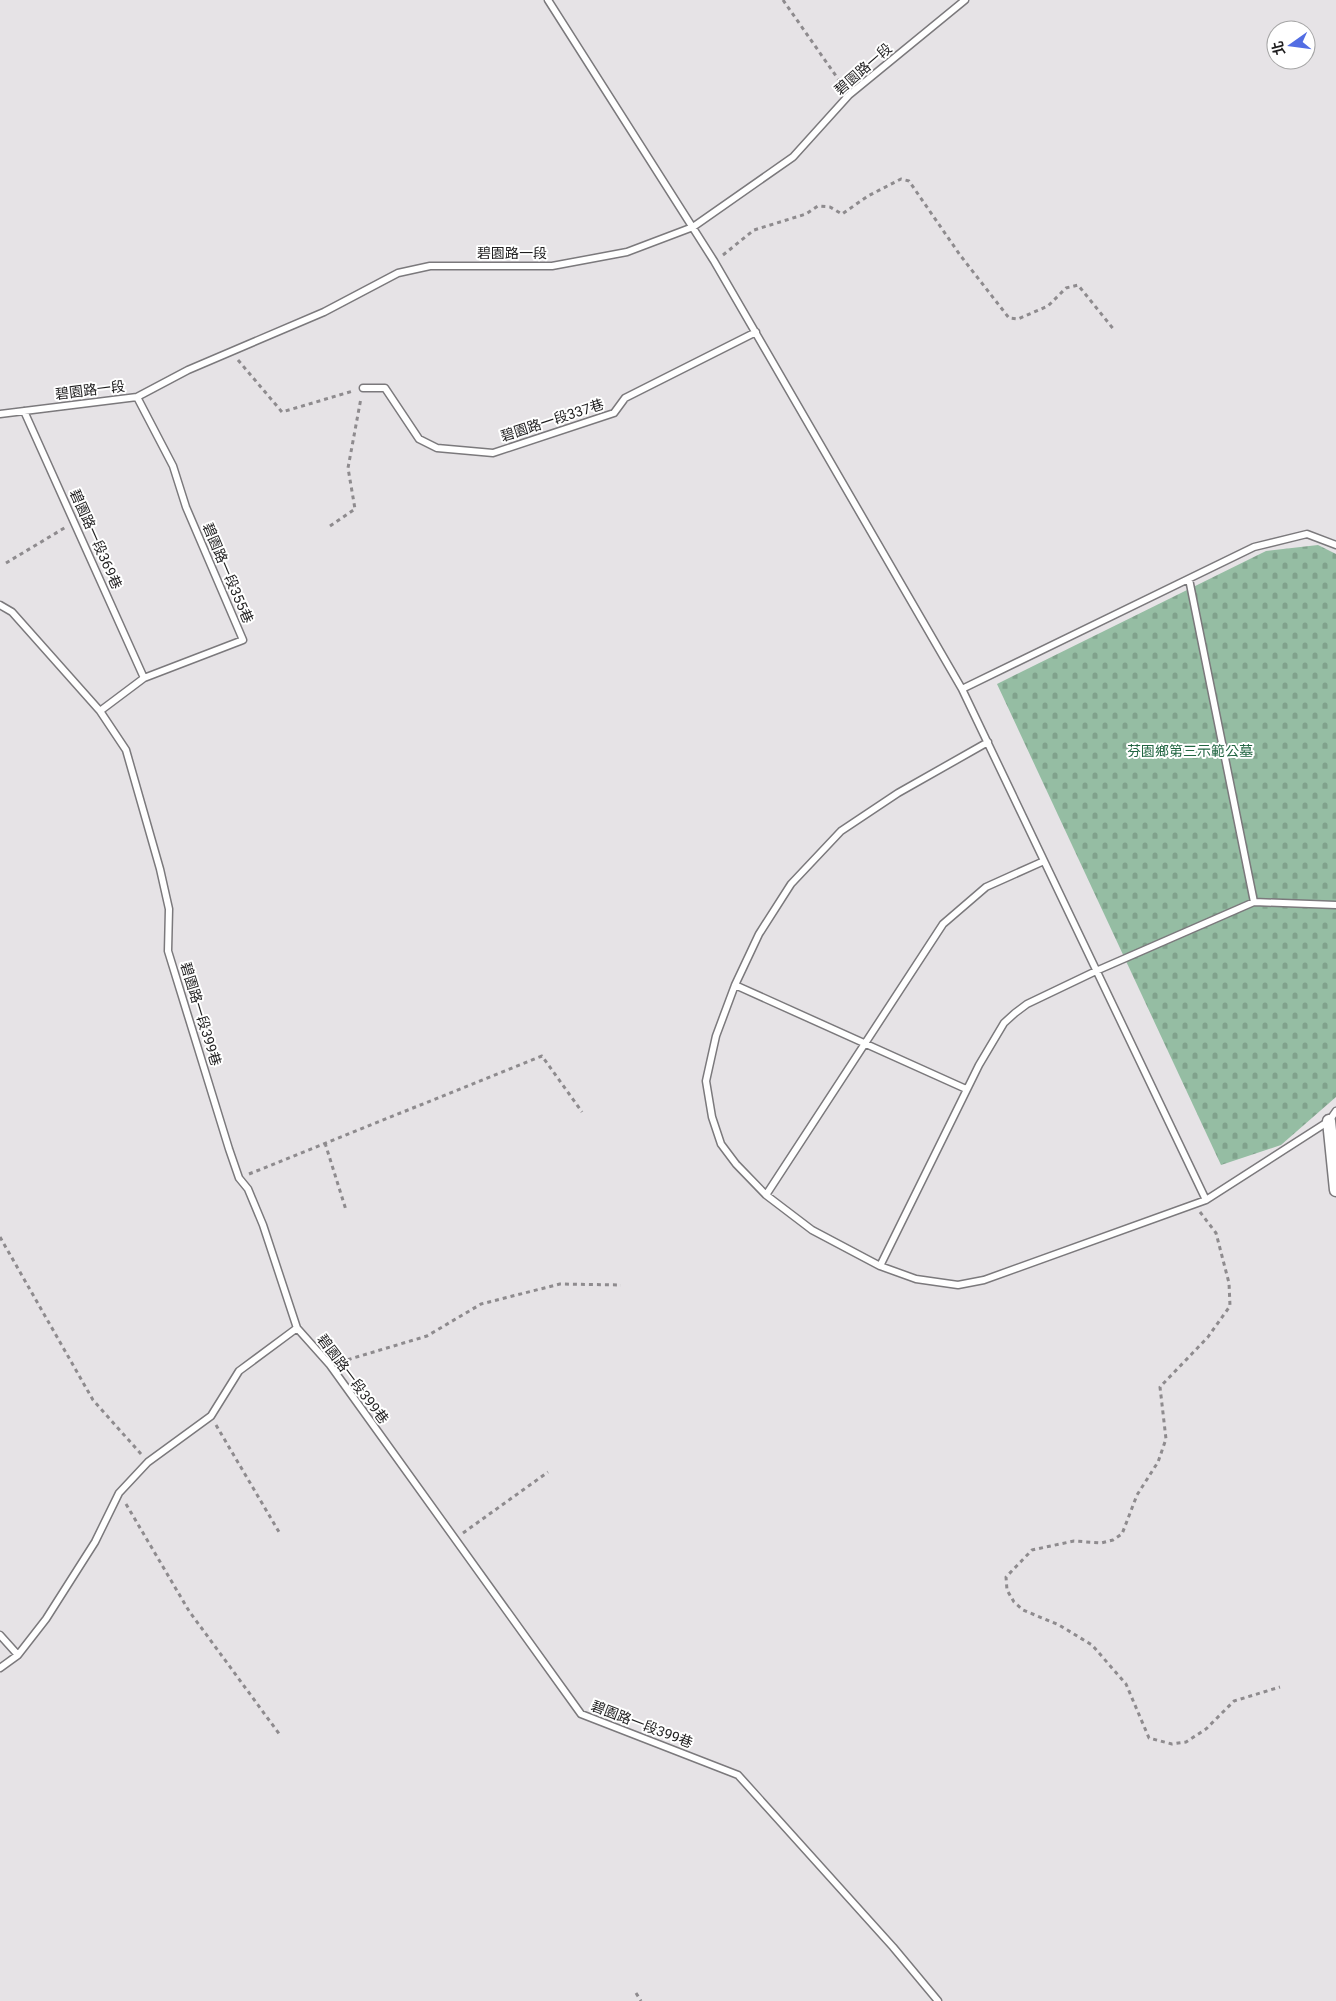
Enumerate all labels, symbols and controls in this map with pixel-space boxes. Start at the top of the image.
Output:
north arrow [1266,20,1316,70]
text: 北 [1269,39,1288,57]
street label: 碧園路一段 [831,40,895,98]
street label: 碧園路一段 [477,245,547,261]
street label: 碧園路一段 [54,378,126,402]
street label: 碧園路一段337巷 [498,396,606,444]
street label: 碧園路一段369巷 [67,487,125,591]
street label: 碧園路一段355巷 [200,520,256,626]
park label: 芬園鄉第三示範公墓 [1127,743,1253,759]
street label: 碧園路一段399巷 [178,960,224,1068]
street label: 碧園路一段399巷 [314,1331,392,1427]
street label: 碧園路一段399巷 [589,1697,695,1751]

